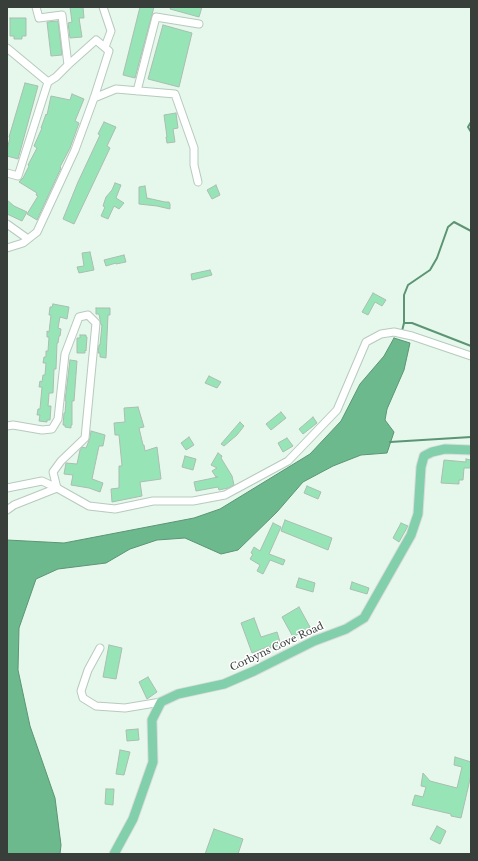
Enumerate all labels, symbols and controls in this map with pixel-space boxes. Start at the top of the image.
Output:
street label: Corbyns Cove Road [228,620,326,674]

